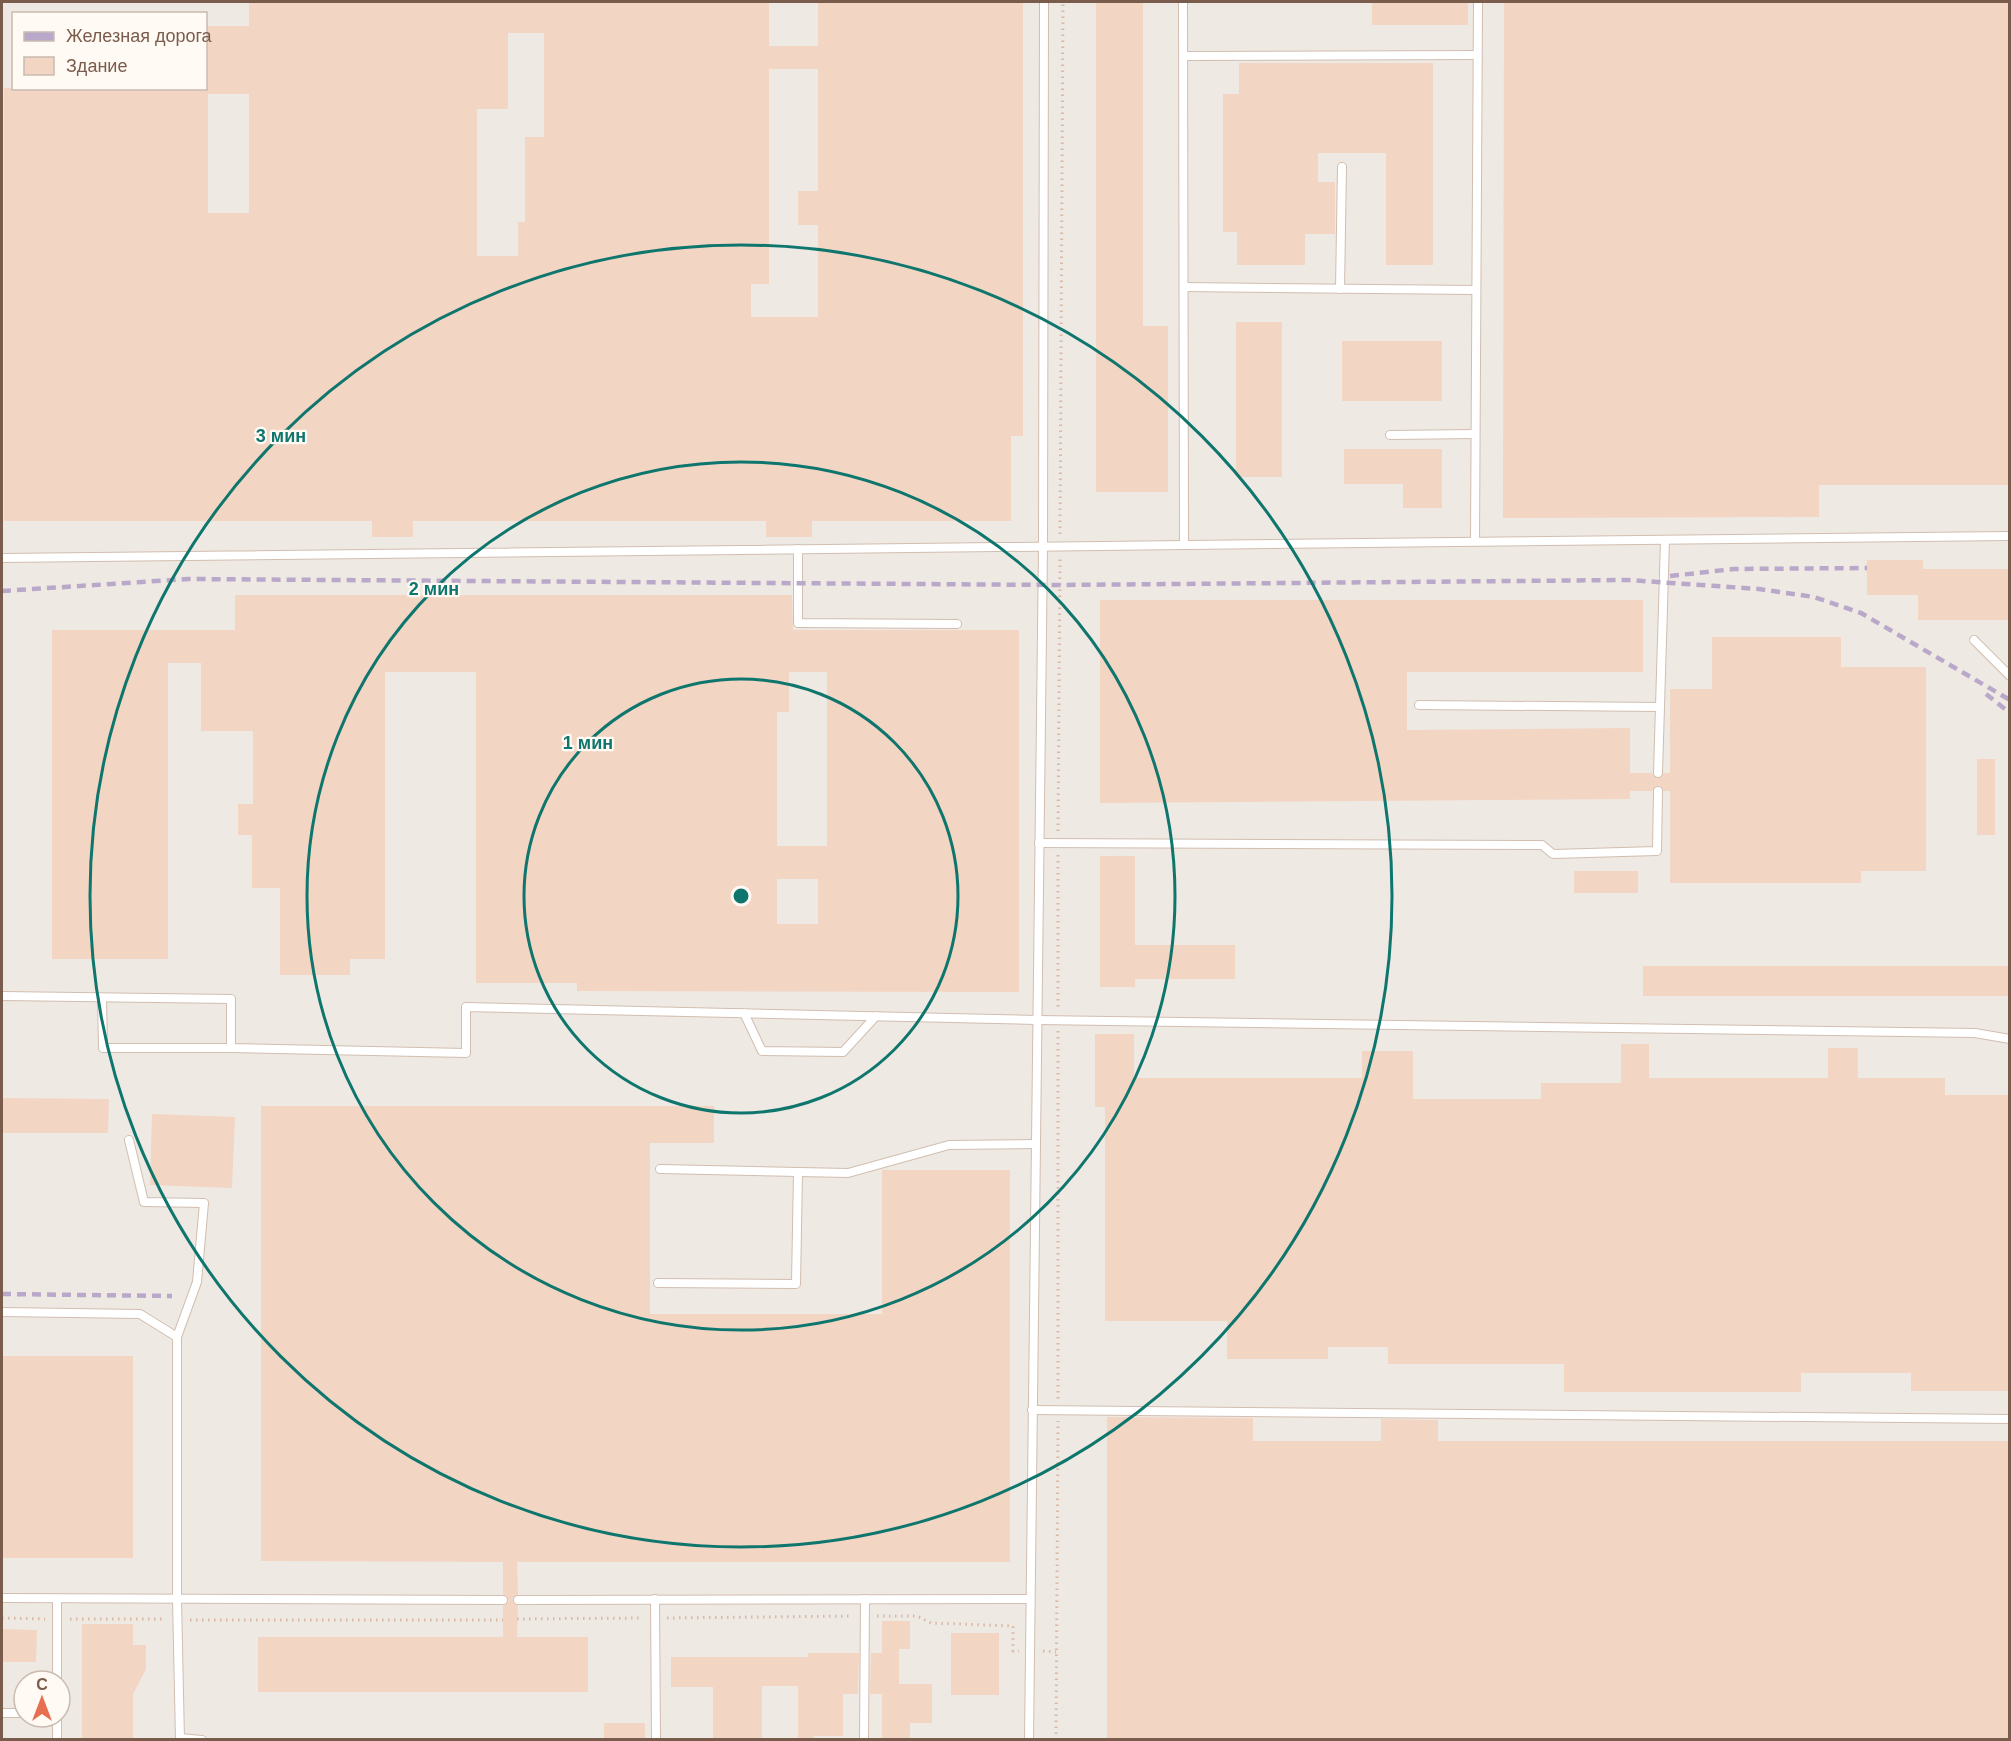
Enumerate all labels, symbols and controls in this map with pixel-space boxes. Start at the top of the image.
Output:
legend [12,12,207,90]
text: Железная дорога [66,26,213,46]
text: Здание [66,56,127,76]
text: 3 мин [256,426,306,446]
text: 2 мин [409,579,459,599]
text: 1 мин [563,733,613,753]
centre of rings [731,886,751,906]
north arrow [12,1669,72,1729]
text: С [36,1676,48,1693]

